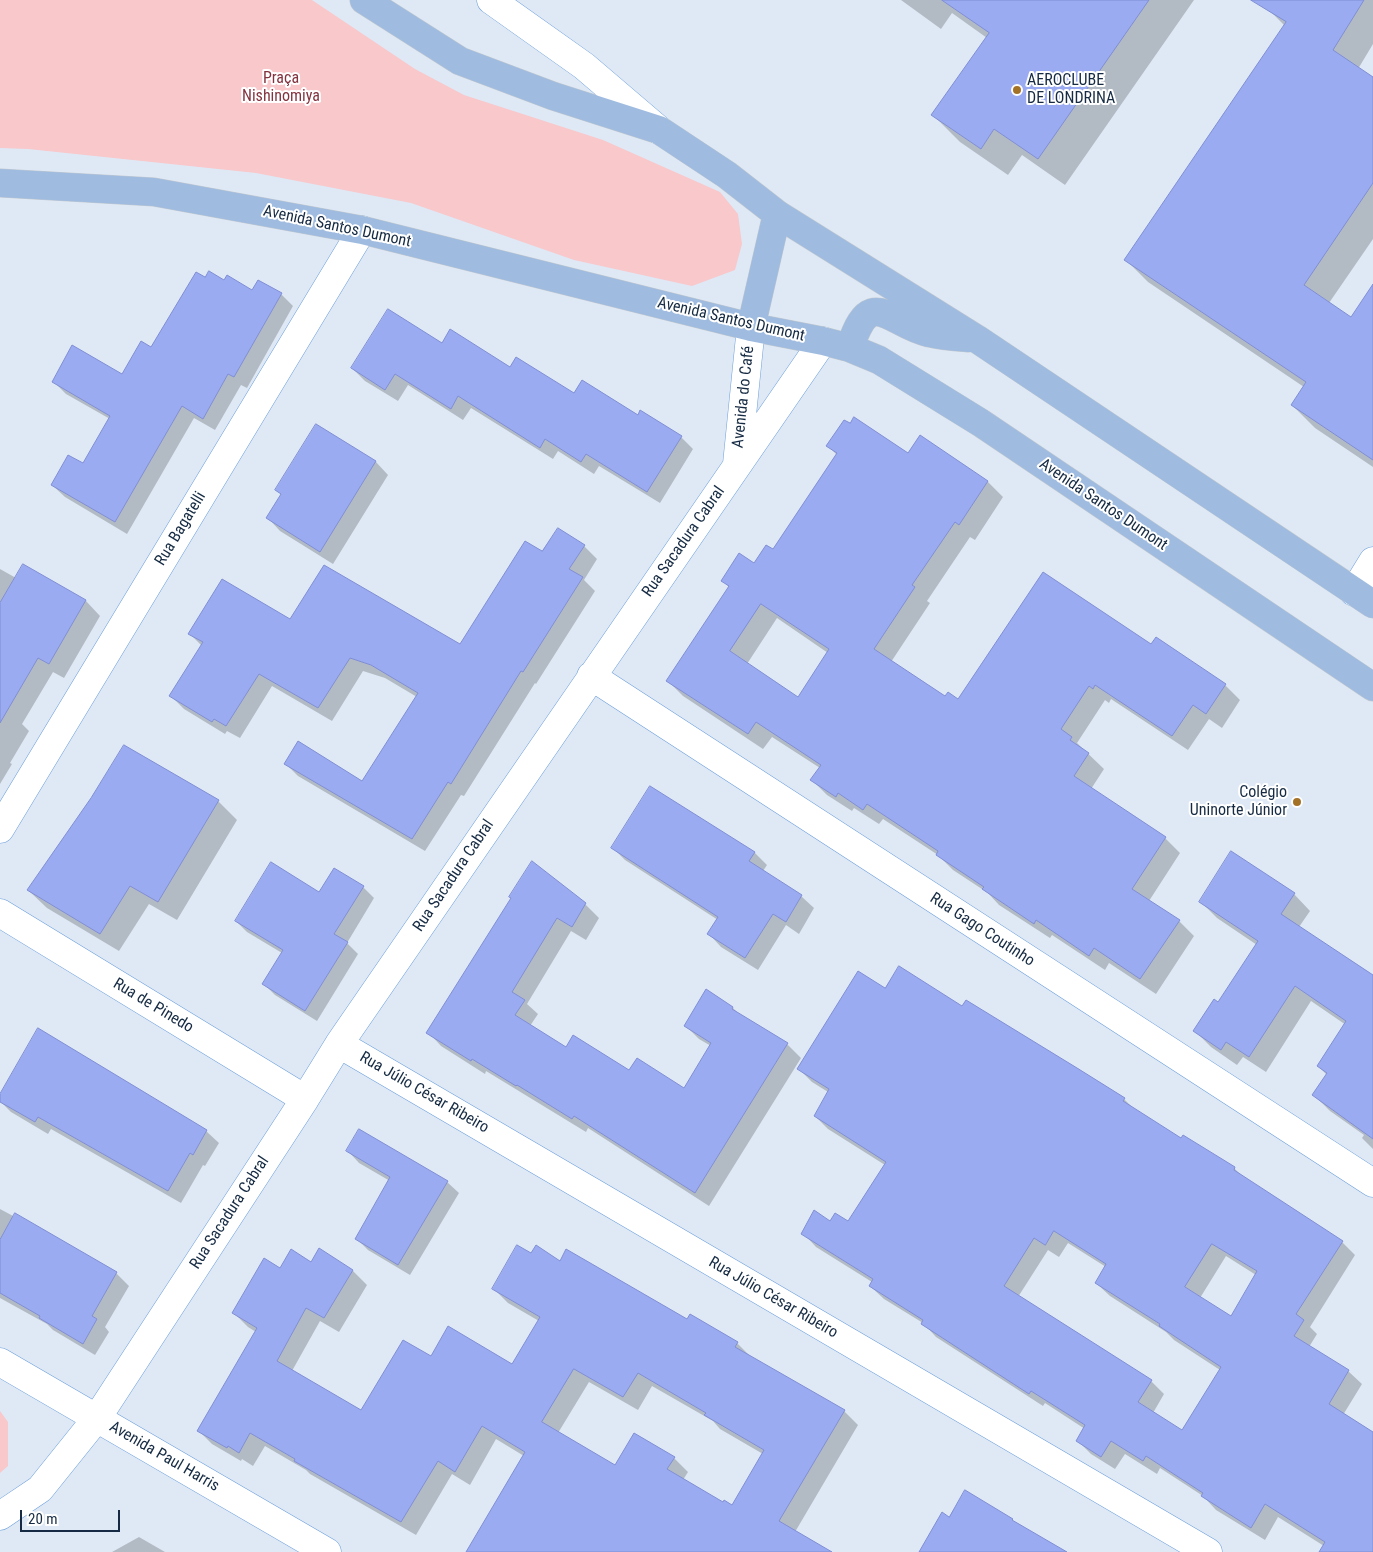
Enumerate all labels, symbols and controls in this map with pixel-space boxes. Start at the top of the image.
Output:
park label: Praça Nishinomiya [242,69,320,107]
place label: AEROCLUBE DE LONDRINA [1027,71,1115,109]
marker: AEROCLUBE DE LONDRINA [1011,84,1023,96]
street label: Avenida Santos Dumont [261,202,413,252]
street label: Avenida Santos Dumont [656,294,806,346]
street label: Avenida do Café [729,345,759,449]
street label: Avenida Santos Dumont [1035,455,1171,555]
street label: Rua Sacadura Cabral [639,483,729,601]
street label: Rua Bagatelli [151,489,211,569]
place label: Colégio Uninorte Júnior [1190,783,1287,821]
marker: Colégio Uninorte Júnior [1291,796,1303,808]
street label: Rua Sacadura Cabral [410,816,498,936]
street label: Rua Gago Coutinho [926,889,1038,971]
street label: Rua de Pinedo [109,974,197,1038]
street label: Rua Júlio César Ribeiro [356,1048,492,1138]
street label: Rua Sacadura Cabral [186,1153,274,1273]
street label: Rua Júlio César Ribeiro [705,1253,841,1343]
street label: Avenida Paul Harris [106,1418,222,1496]
scale bar [22,1500,122,1532]
text: 20 m [28,1510,58,1528]

